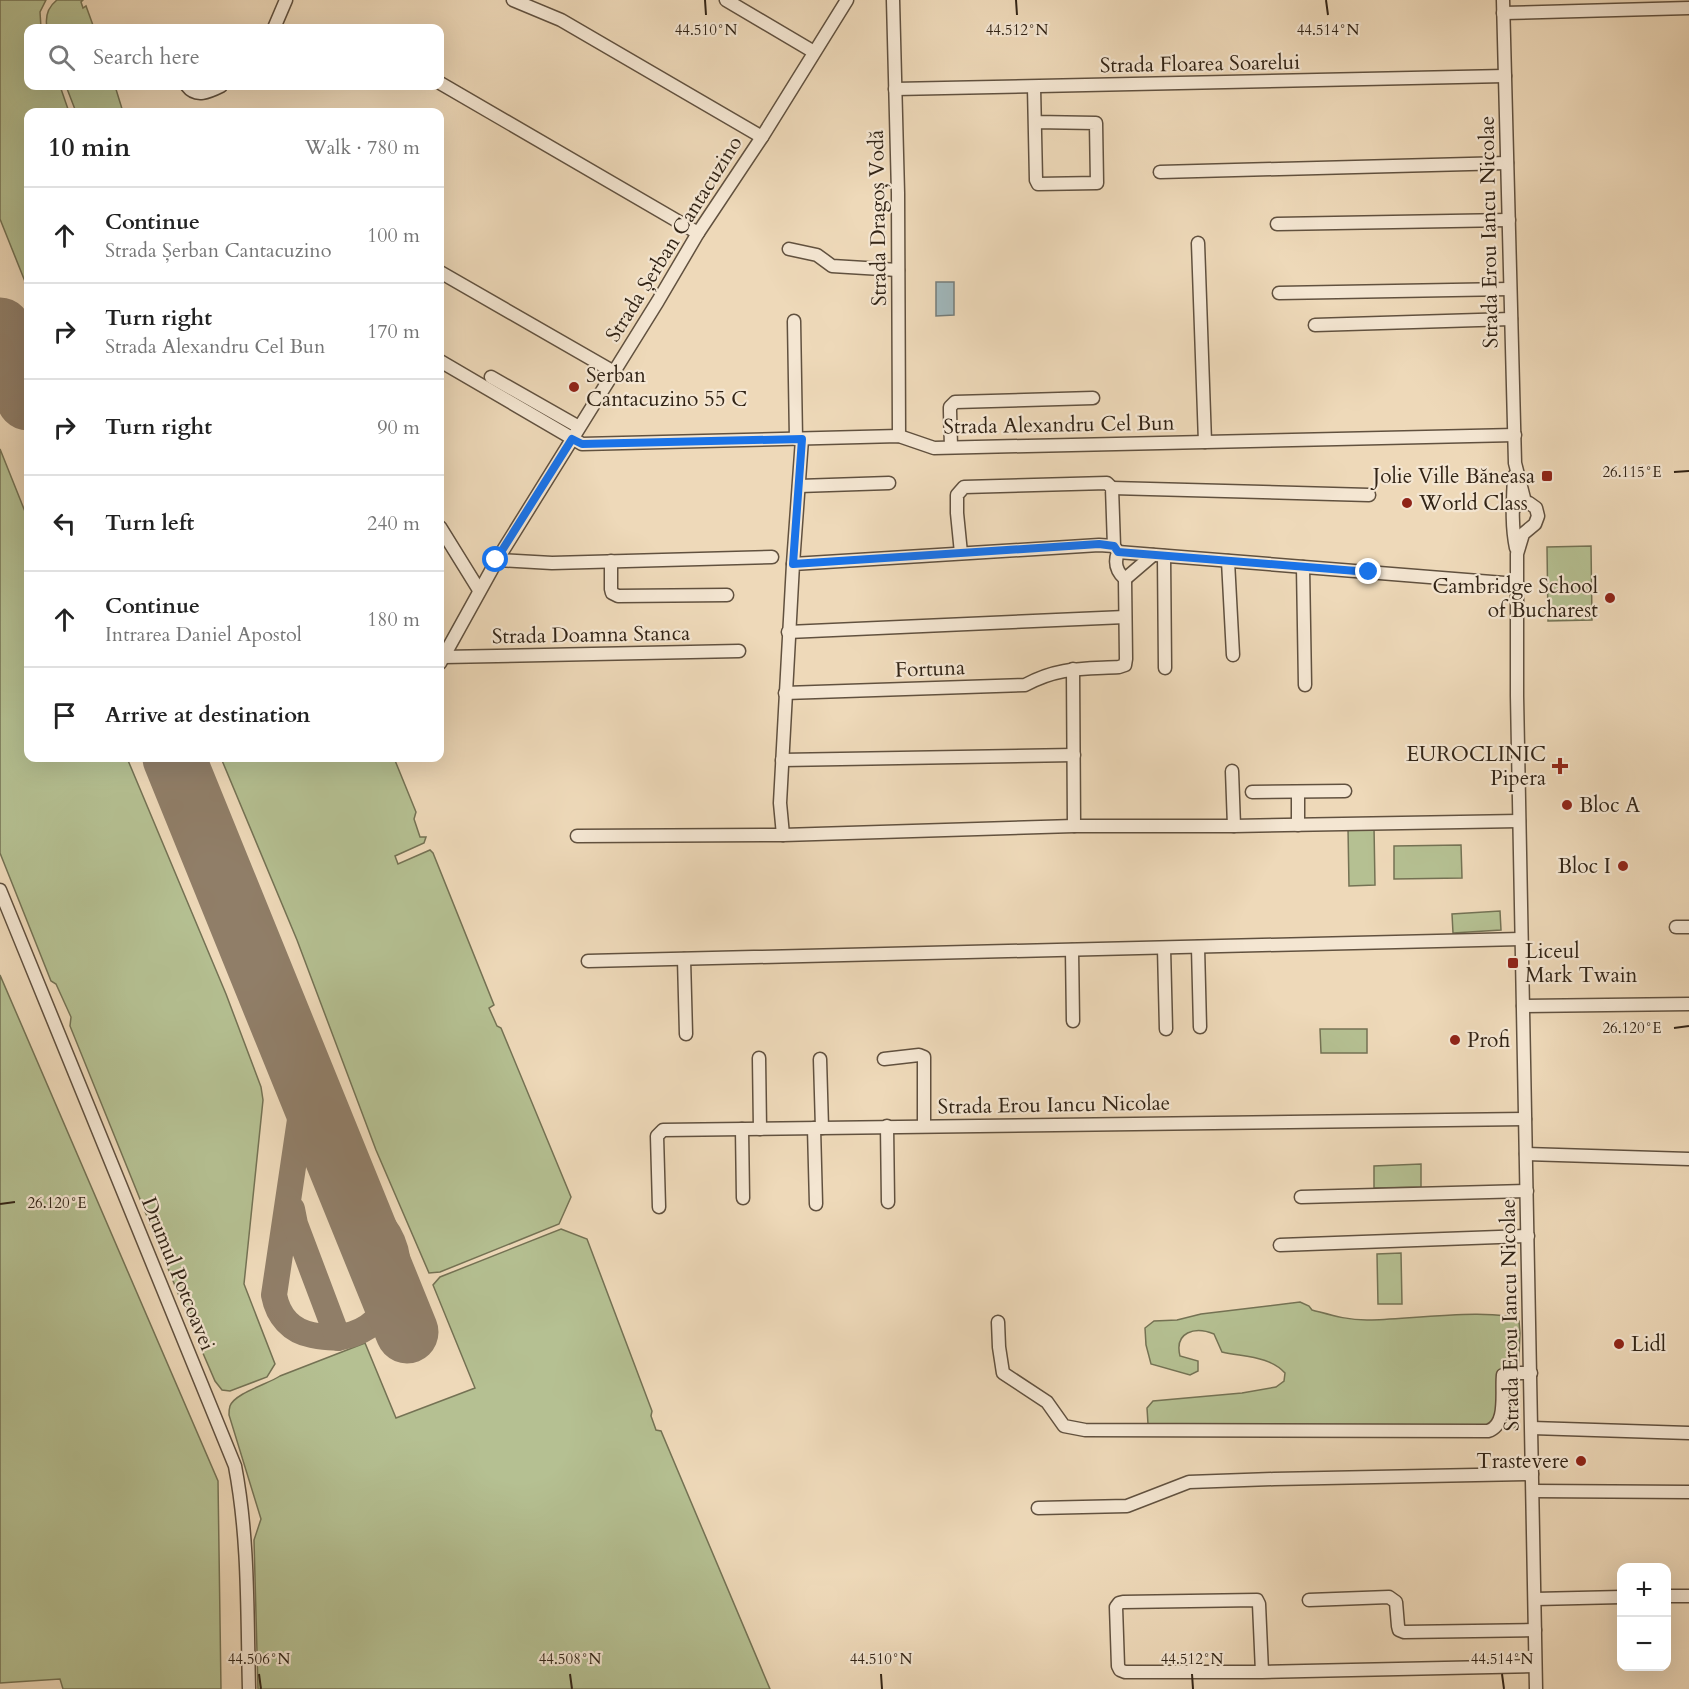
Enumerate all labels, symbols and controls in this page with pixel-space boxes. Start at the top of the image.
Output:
text: 44.510°N [675,20,738,40]
text: 44.512°N [986,20,1049,40]
text: 44.514°N [1297,20,1360,40]
search box [24,24,444,90]
icon: search [45,41,78,74]
text: Search here [93,42,200,72]
street label: Strada Floarea Soarelui [1100,48,1301,80]
street label: Strada Erou Iancu Nicolae [1472,115,1506,349]
text: 10 min [48,130,131,165]
street label: Strada Șerban Cantacuzino [599,130,749,348]
street label: Strada Dragoș Vodă [862,130,894,306]
text: Walk · 780 m [305,134,420,161]
text: Continue [105,207,200,237]
icon: ahead [48,219,81,252]
text: 100 m [367,222,420,249]
text: Strada Șerban Cantacuzino [105,237,332,264]
text: Turn right [105,303,212,333]
icon: right [48,315,81,348]
text: 170 m [367,318,420,345]
text: Strada Alexandru Cel Bun [105,333,325,360]
place label: Serban Cantacuzino 55 C [586,361,747,414]
marker: Serban Cantacuzino 55 C [567,380,581,394]
street label: Strada Alexandru Cel Bun [943,408,1175,442]
icon: right [48,411,81,444]
text: Turn right [105,412,212,442]
text: 90 m [377,414,420,441]
place label: Jolie Ville Băneasa [1370,462,1535,491]
text: 26.115°E [1602,462,1662,482]
marker: Jolie Ville Băneasa [1540,469,1554,483]
place label: World Class [1418,489,1528,518]
marker: World Class [1400,496,1414,510]
icon: left [48,507,81,540]
text: Turn left [105,508,194,538]
text: 240 m [367,510,420,537]
route start [482,546,508,572]
route end [1355,558,1381,584]
place label: Cambridge School of Bucharest [1432,572,1598,625]
text: Continue [105,591,200,621]
marker: Cambridge School of Bucharest [1603,591,1617,605]
icon: ahead [48,603,81,636]
text: 180 m [367,606,420,633]
street label: Strada Doamna Stanca [492,619,690,651]
text: Intrarea Daniel Apostol [105,621,302,648]
street label: Fortuna [894,653,966,685]
icon: arrive [48,699,81,732]
text: Arrive at destination [105,700,310,730]
place label: EUROCLINIC Pipera [1406,740,1546,793]
marker: EUROCLINIC Pipera [1551,757,1569,775]
place label: Bloc A [1579,791,1640,820]
marker: Bloc A [1560,798,1574,812]
place label: Bloc I [1558,852,1611,881]
marker: Bloc I [1616,859,1630,873]
place label: Liceul Mark Twain [1525,937,1638,990]
marker: Liceul Mark Twain [1506,956,1520,970]
text: 26.120°E [1602,1018,1662,1038]
place label: Profi [1467,1026,1510,1055]
marker: Profi [1448,1033,1462,1047]
street label: Strada Erou Iancu Nicolae [937,1088,1171,1122]
text: 26.120°E [27,1193,87,1213]
street label: Drumul Potcoavei [134,1193,222,1355]
street label: Strada Erou Iancu Nicolae [1493,1198,1527,1432]
place label: Lidl [1631,1330,1666,1359]
marker: Lidl [1612,1337,1626,1351]
place label: Trastevere [1476,1447,1569,1476]
marker: Trastevere [1574,1454,1588,1468]
map controls [1617,1563,1671,1671]
button: + [1617,1563,1671,1617]
button: − [1617,1617,1671,1671]
text: 44.506°N [228,1649,291,1669]
text: 44.508°N [539,1649,602,1669]
text: 44.510°N [850,1649,913,1669]
text: 44.512°N [1161,1649,1224,1669]
text: 44.514°N [1471,1649,1534,1669]

